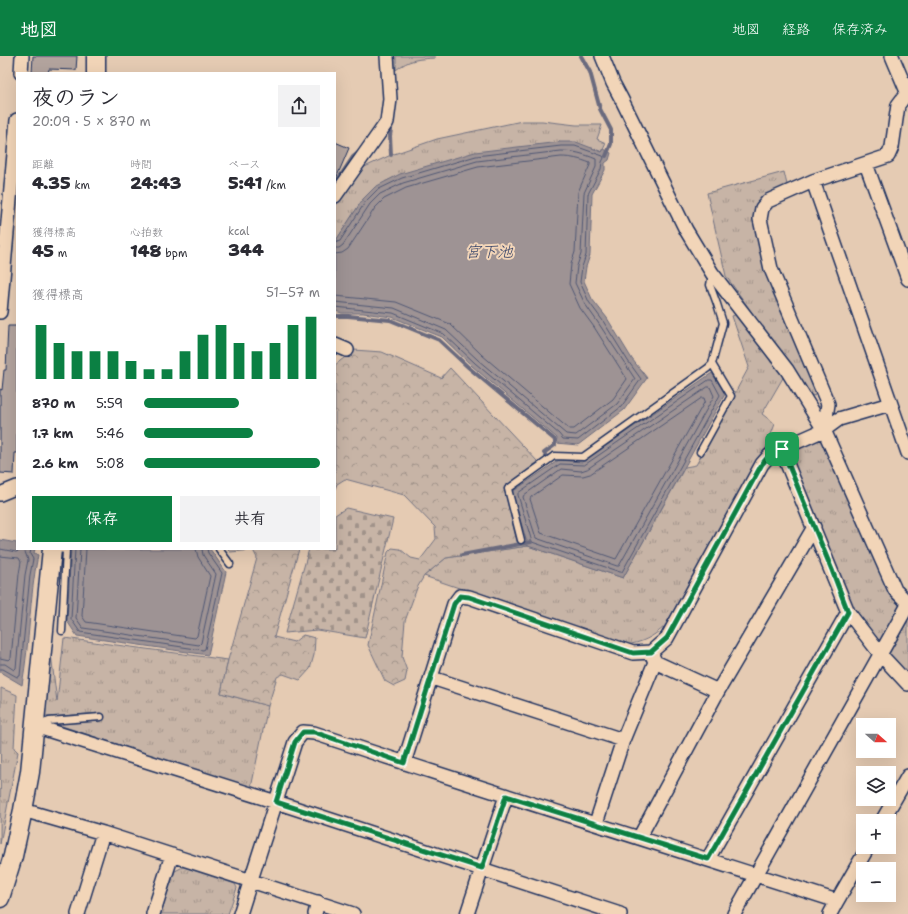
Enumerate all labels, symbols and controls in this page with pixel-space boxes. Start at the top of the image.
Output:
text: 地図 [20,17,58,42]
text: 地図 [732,20,760,38]
text: 経路 [782,20,810,38]
text: 保存済み [832,20,888,38]
text: 夜のラン [32,83,120,112]
button: share [278,85,320,127]
text: 20:09 · 5 × 870 m [32,113,151,130]
text: 距離 [32,157,54,172]
text: 時間 [130,157,152,172]
text: ペース [228,157,260,172]
text: 4.35 [32,172,71,194]
text: 24:43 [130,172,181,194]
text: 5:41 [228,172,263,194]
text: km [71,178,90,193]
text: /km [263,178,286,193]
text: kcal [228,224,249,239]
text: 獲得標高 [32,225,76,240]
text: 心拍数 [130,225,163,240]
text: 344 [228,239,264,261]
text: 45 [32,240,54,262]
text: 148 [130,240,162,262]
water label: 宮下池 [465,241,514,262]
text: m [54,246,67,261]
text: bpm [162,246,187,261]
text: 51–57 m [266,284,320,301]
text: 獲得標高 [32,286,84,303]
text: 870 m [32,395,75,412]
text: 5:59 [96,395,123,412]
text: 1.7 km [32,425,73,442]
text: 5:46 [96,425,124,442]
pin [765,432,799,466]
icon: arrive [771,438,793,460]
text: 2.6 km [32,455,78,472]
text: 5:08 [96,455,125,472]
button: 保存 [32,496,172,542]
button: 共有 [180,496,320,542]
north arrow [856,718,896,758]
map controls [856,718,896,902]
button: layers [856,766,896,806]
button: + [856,814,896,854]
button: − [856,862,896,902]

